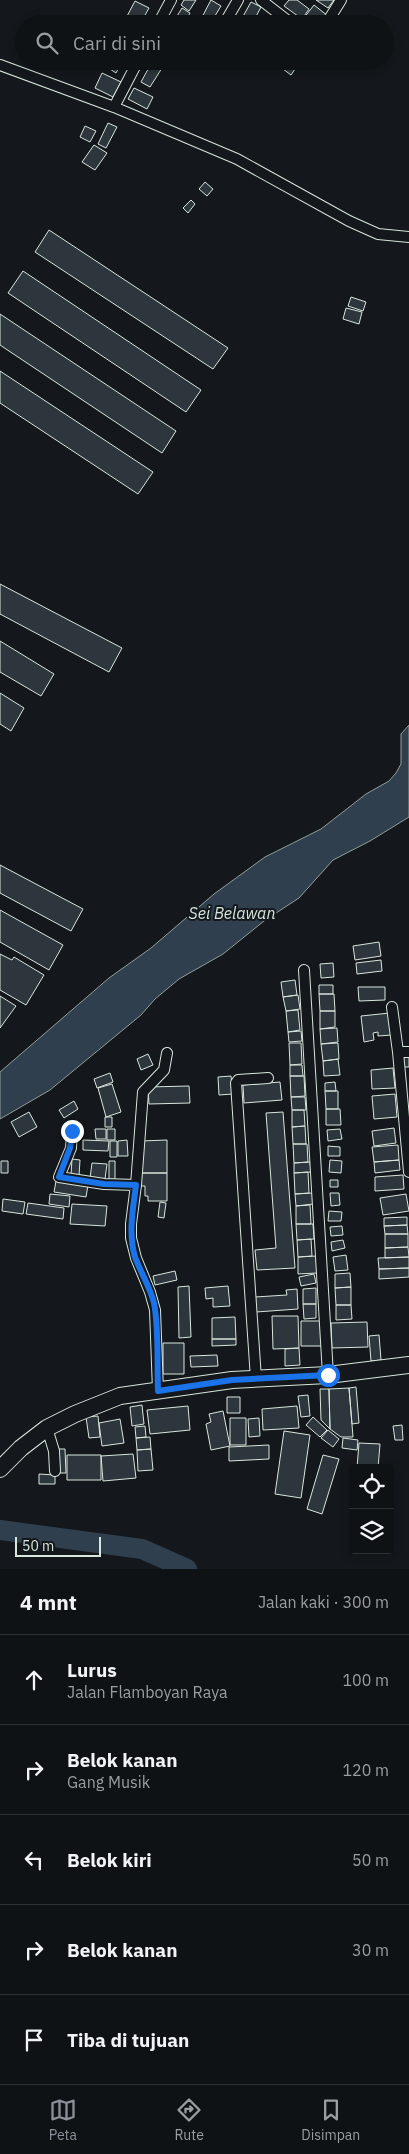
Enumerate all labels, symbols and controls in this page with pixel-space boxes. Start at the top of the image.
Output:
search box [15,15,394,70]
icon: search [33,29,61,57]
text: Cari di sini [73,31,161,55]
water label: Sei Belawan [189,903,275,923]
route end [61,1120,84,1143]
route start [317,1364,340,1387]
map controls [349,1464,394,1554]
button: locate [349,1464,394,1509]
button: layers [349,1509,394,1554]
scale bar [15,1534,101,1557]
text: 50 m [22,1537,54,1555]
text: 4 mnt [20,1588,77,1616]
text: Jalan kaki · 300 m [258,1592,389,1612]
text: Lurus [67,1658,117,1682]
icon: ahead [20,1666,48,1694]
text: 100 m [342,1670,389,1690]
text: Jalan Flamboyan Raya [67,1682,227,1702]
text: Belok kanan [67,1748,178,1772]
icon: right [20,1756,48,1784]
text: 120 m [342,1760,389,1780]
text: Gang Musik [67,1772,150,1792]
icon: left [20,1846,48,1874]
text: Belok kiri [67,1848,152,1872]
text: 50 m [352,1850,389,1870]
icon: right [20,1936,48,1964]
text: Belok kanan [67,1938,178,1962]
text: 30 m [352,1940,389,1960]
icon: arrive [20,2026,48,2054]
text: Tiba di tujuan [67,2028,189,2052]
tab: Peta [49,2096,77,2144]
tab: Rute [174,2096,204,2144]
tab: Disimpan [301,2096,360,2144]

